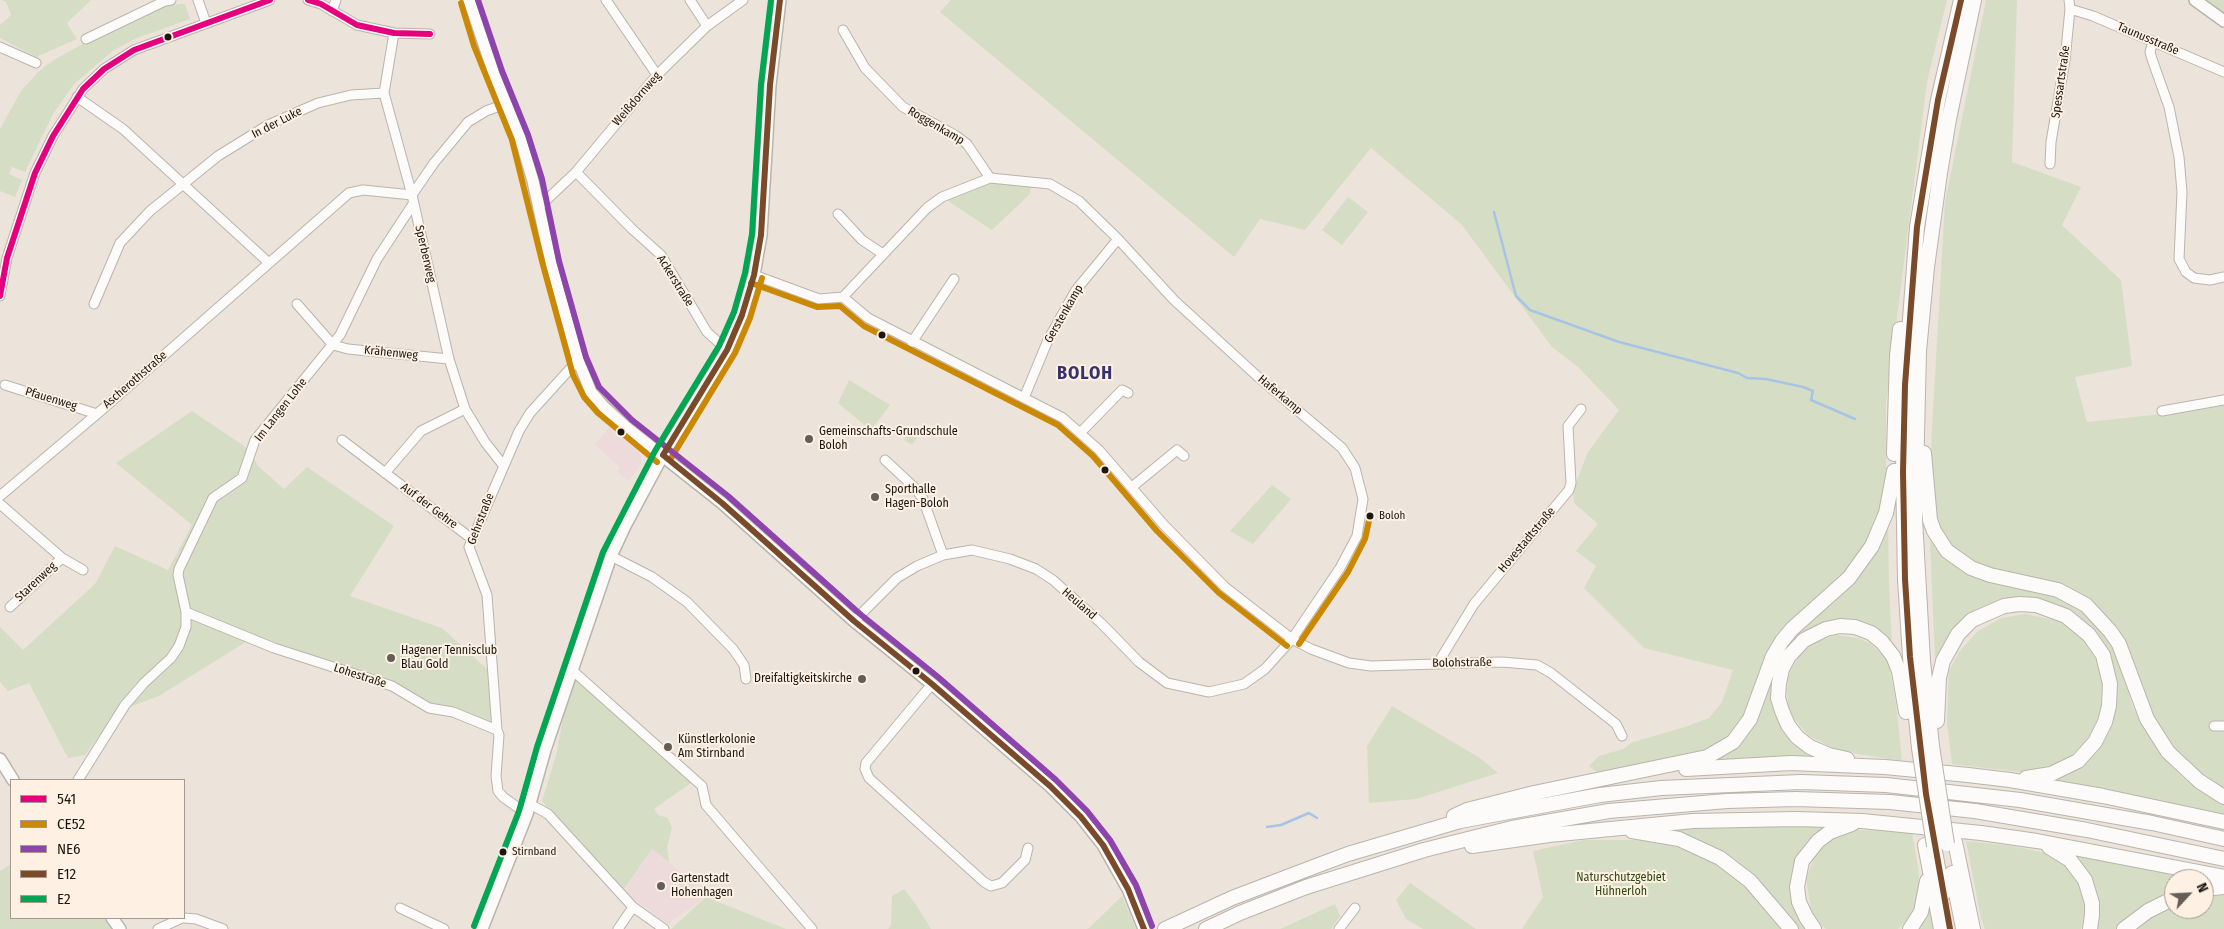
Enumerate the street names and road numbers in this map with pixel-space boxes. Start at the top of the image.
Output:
street label: Taunusstraße [2115,20,2181,58]
street label: Spessartstraße [2049,45,2073,119]
street label: Weißdornweg [610,69,664,129]
street label: In der Luke [249,104,305,142]
street label: Roggenkamp [905,104,967,148]
street label: Sperberweg [411,224,439,284]
street label: Ackerstraße [654,253,696,309]
street label: Gerstenkamp [1042,282,1086,346]
street label: Krähenweg [363,343,419,363]
street label: Ascherothstraße [100,348,170,412]
street label: Haferkamp [1255,372,1305,418]
street label: Im Langen Lohe [252,375,310,445]
street label: Pfauenweg [23,384,79,414]
street label: Auf der Gehre [398,480,460,532]
street label: Gehrstraße [465,491,497,547]
street label: Hovestadtstraße [1495,504,1559,576]
street label: Starenweg [12,559,60,605]
street label: Heuland [1059,585,1099,623]
street label: Bolohstraße [1432,655,1492,671]
street label: Lohestraße [332,661,388,691]

